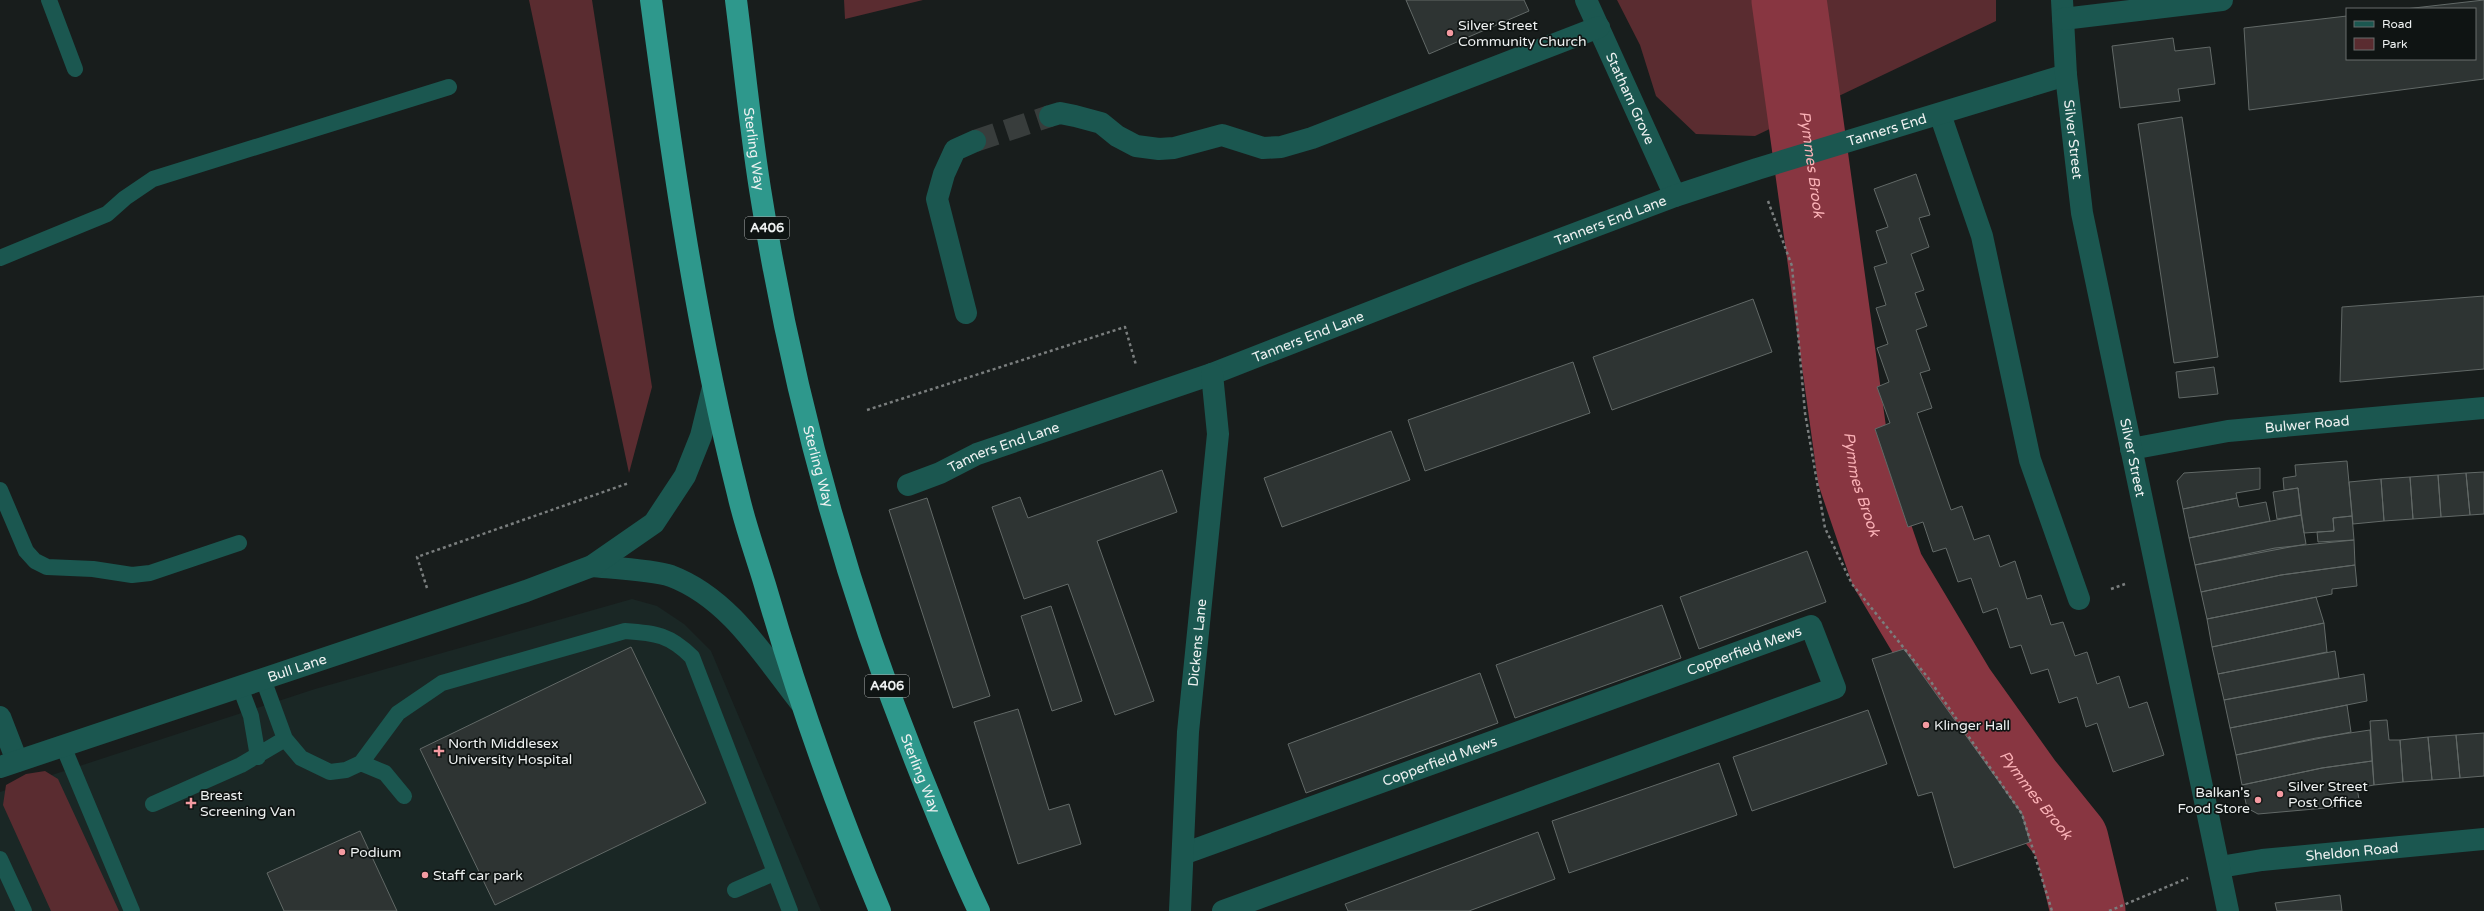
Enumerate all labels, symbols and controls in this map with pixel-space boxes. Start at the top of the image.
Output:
legend [2346,8,2476,60]
place label: Silver Street Community Church [1458,17,1587,50]
text: Road [2382,17,2412,31]
marker: Silver Street Community Church [1445,28,1455,38]
text: Park [2382,37,2408,51]
street label: Statham Grove [1602,50,1659,147]
street label: Silver Street [2060,99,2087,181]
street label: Sterling Way [740,106,769,192]
street label: Tanners End [1845,109,1929,150]
water label: Pymmes Brook [1795,110,1828,221]
street label: Tanners End Lane [1552,192,1669,249]
road number: A406 [745,217,789,239]
street label: Tanners End Lane [1250,307,1366,366]
street label: Bulwer Road [2264,412,2350,436]
street label: Silver Street [2117,417,2150,499]
street label: Tanners End Lane [945,418,1062,476]
street label: Sterling Way [800,424,838,509]
water label: Pymmes Brook [1840,431,1884,540]
street label: Dickens Lane [1184,598,1210,687]
street label: Copperfield Mews [1684,622,1804,679]
street label: Bull Lane [265,650,329,685]
road number: A406 [865,675,909,697]
place label: Klinger Hall [1934,717,2010,734]
marker: Klinger Hall [1921,720,1931,730]
street label: Sterling Way [897,732,944,816]
street label: Copperfield Mews [1380,732,1500,789]
place label: North Middlesex University Hospital [448,735,572,768]
marker: North Middlesex University Hospital [433,745,445,757]
water label: Pymmes Brook [1996,747,2077,844]
place label: Silver Street Post Office [2288,778,2368,811]
place label: Balkan's Food Store [2177,784,2250,817]
place label: Breast Screening Van [200,787,295,820]
marker: Silver Street Post Office [2275,789,2285,799]
marker: Balkan's Food Store [2253,795,2263,805]
marker: Breast Screening Van [185,797,197,809]
street label: Sheldon Road [2305,839,2399,864]
place label: Podium [350,844,401,861]
marker: Podium [337,847,347,857]
place label: Staff car park [433,867,523,884]
marker: Staff car park [420,870,430,880]

